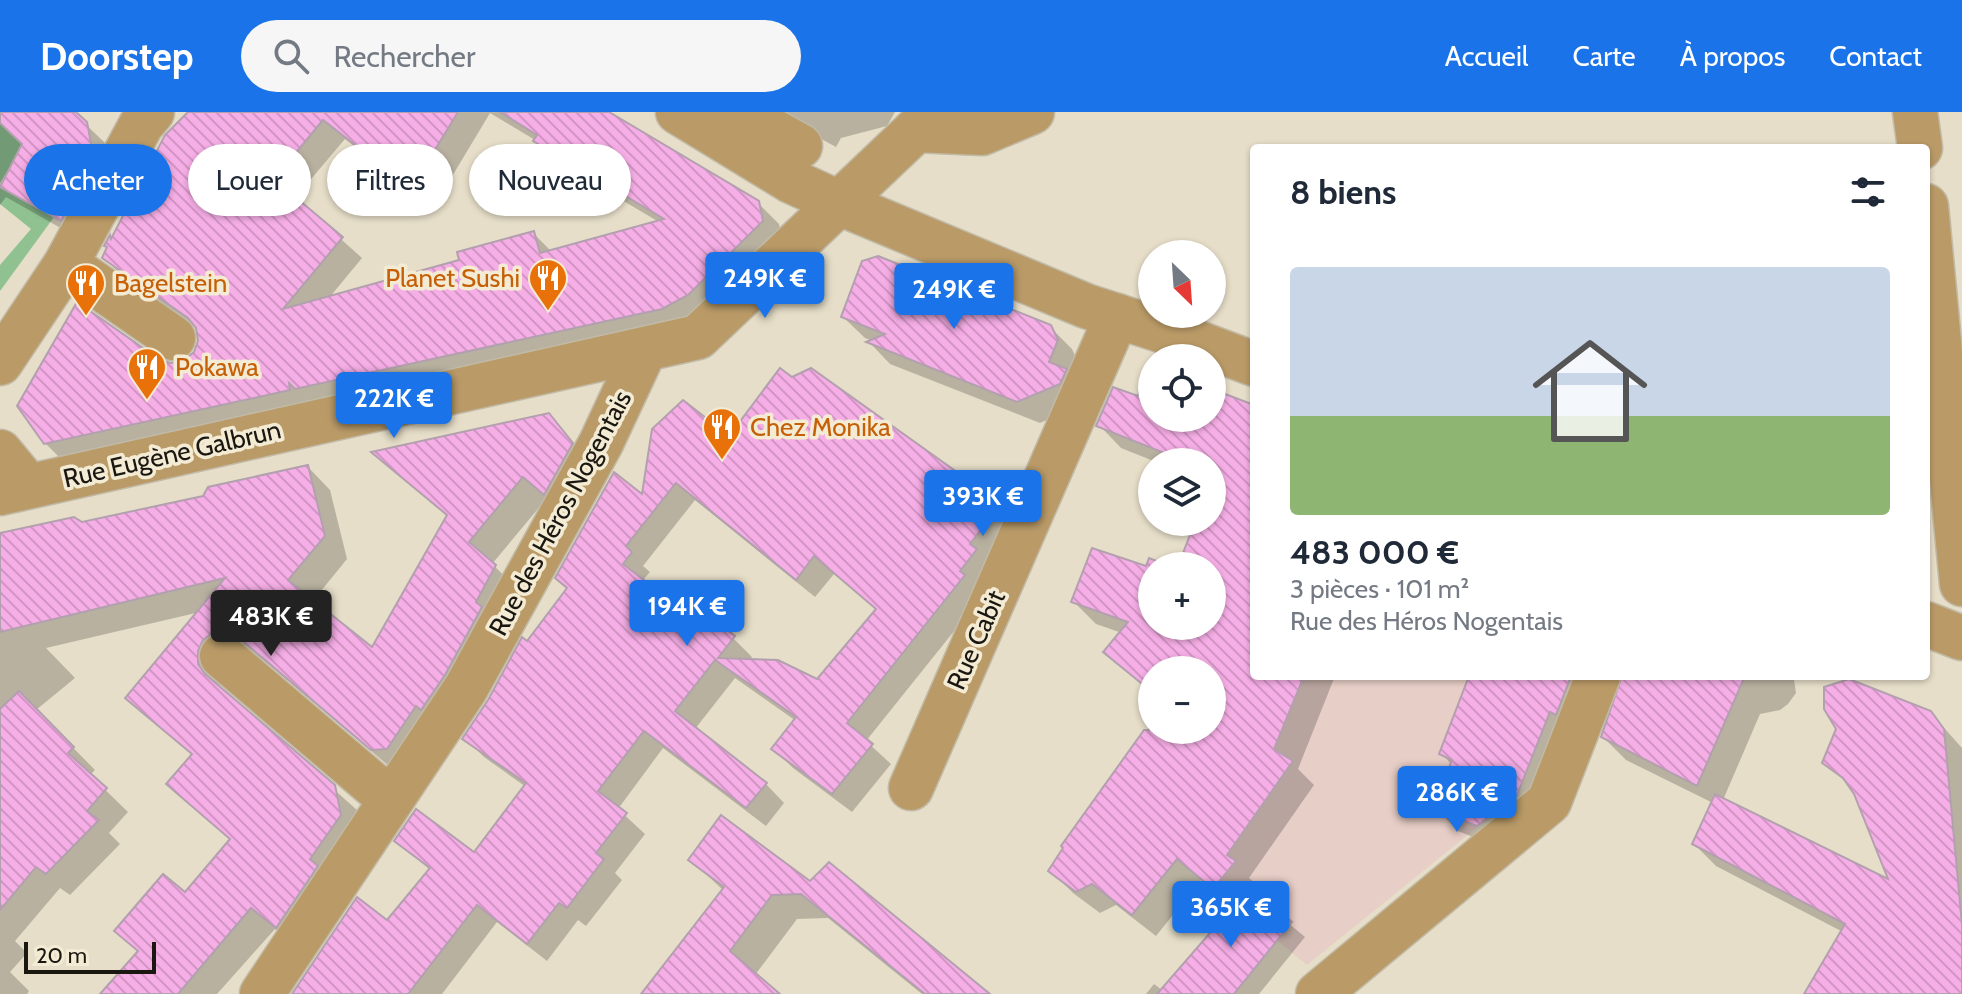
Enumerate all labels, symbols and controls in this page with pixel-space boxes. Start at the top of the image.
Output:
search box [241,20,801,92]
text: Doorstep [40,33,193,80]
icon: search [269,34,313,78]
text: Rechercher [333,38,475,75]
text: Accueil [1445,39,1528,73]
text: Carte [1572,39,1636,73]
text: À propos [1680,39,1785,73]
text: Contact [1829,39,1922,73]
chip: Acheter [24,144,172,216]
chip: Louer [188,144,311,216]
chip: Filtres [327,144,453,216]
chip: Nouveau [469,144,631,216]
icon: filters [1846,170,1890,214]
text: 8 biens [1290,171,1396,213]
north arrow [1138,240,1226,328]
map controls [1138,240,1226,744]
pin: 249K € [700,252,830,320]
restaurant icon: Planet Sushi [527,257,569,312]
restaurant icon: Bagelstein [65,262,107,317]
place label: Planet Sushi [385,262,520,294]
text: 249K € [723,262,807,294]
pin: 249K € [889,263,1019,331]
place label: Bagelstein [114,267,227,299]
text: 249K € [912,273,996,305]
icon: home [1518,319,1662,463]
button: locate [1138,344,1226,432]
restaurant icon: Pokawa [126,346,168,401]
place label: Pokawa [175,351,259,383]
pin: 222K € [329,372,459,440]
text: 222K € [354,382,434,414]
street label: Rue des Héros Nogentais [482,385,638,641]
restaurant icon: Chez Monika [701,406,743,461]
place label: Chez Monika [750,411,891,443]
street label: Rue Eugène Galbrun [60,413,284,495]
button: layers [1138,448,1226,536]
pin: 393K € [918,470,1048,538]
text: 393K € [942,480,1024,512]
text: 483 000 € [1290,531,1459,573]
button: + [1138,552,1226,640]
text: 3 pièces · 101 m² [1290,573,1469,605]
pin: 194K € [622,580,752,648]
street label: Rue Cabit [940,585,1012,695]
pin: 483K € [206,590,336,658]
text: 194K € [647,590,727,622]
text: 483K € [229,600,313,632]
text: Rue des Héros Nogentais [1290,605,1563,637]
button: − [1138,656,1226,744]
pin: 286K € [1392,766,1522,834]
text: 286K € [1416,776,1498,808]
pin: 365K € [1166,881,1296,949]
text: 365K € [1190,891,1272,923]
scale bar [24,938,156,974]
text: 20 m [36,942,87,969]

